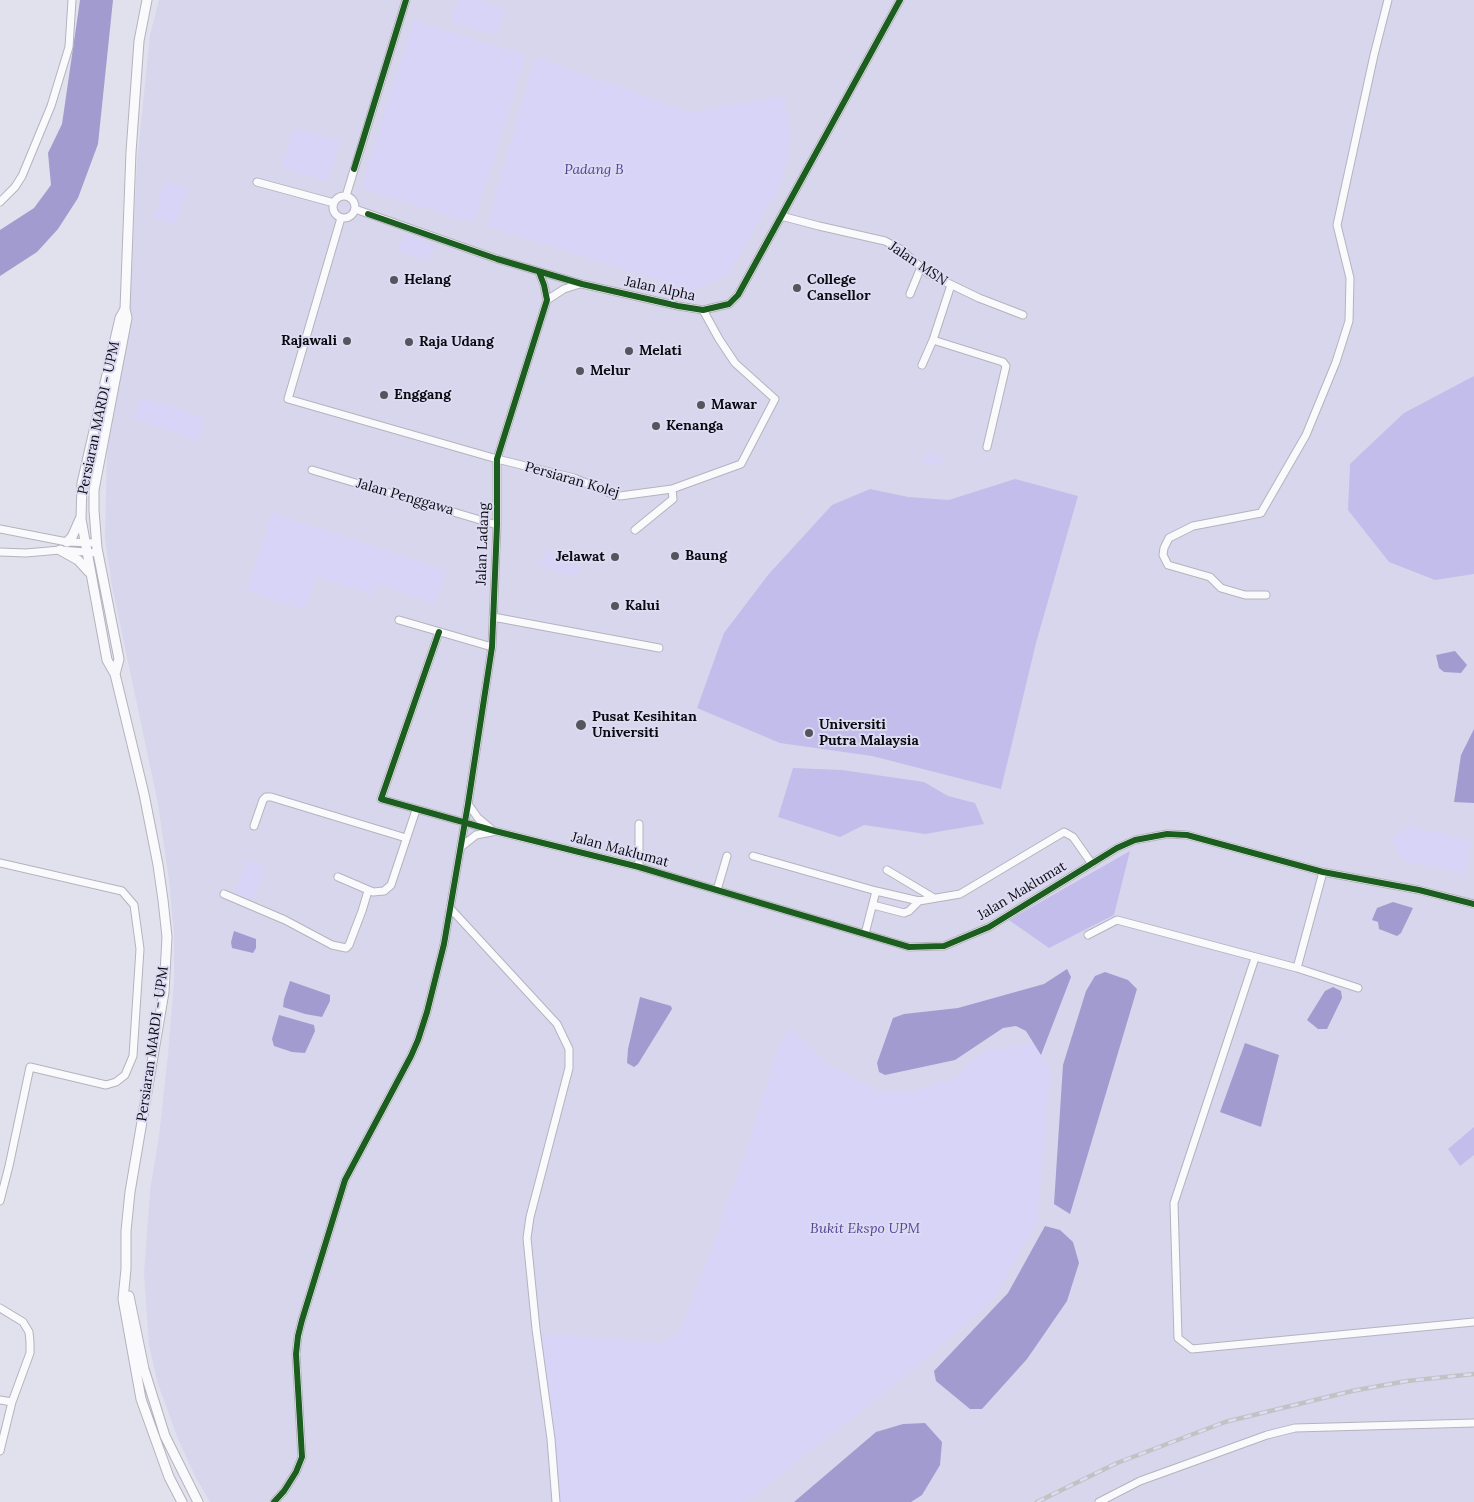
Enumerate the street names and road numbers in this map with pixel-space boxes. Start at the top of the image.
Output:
street label: Jalan MSN [886,238,950,290]
street label: Jalan Alpha [623,273,697,305]
street label: Persiaran MARDI - UPM [75,340,123,496]
street label: Persiaran Kolej [523,458,621,502]
street label: Jalan Penggawa [354,475,456,519]
street label: Jalan Ladang [473,502,493,586]
street label: Jalan Maklumat [569,829,671,871]
street label: Jalan Maklumat [975,858,1069,924]
street label: Persiaran MARDI - UPM [134,965,172,1123]

